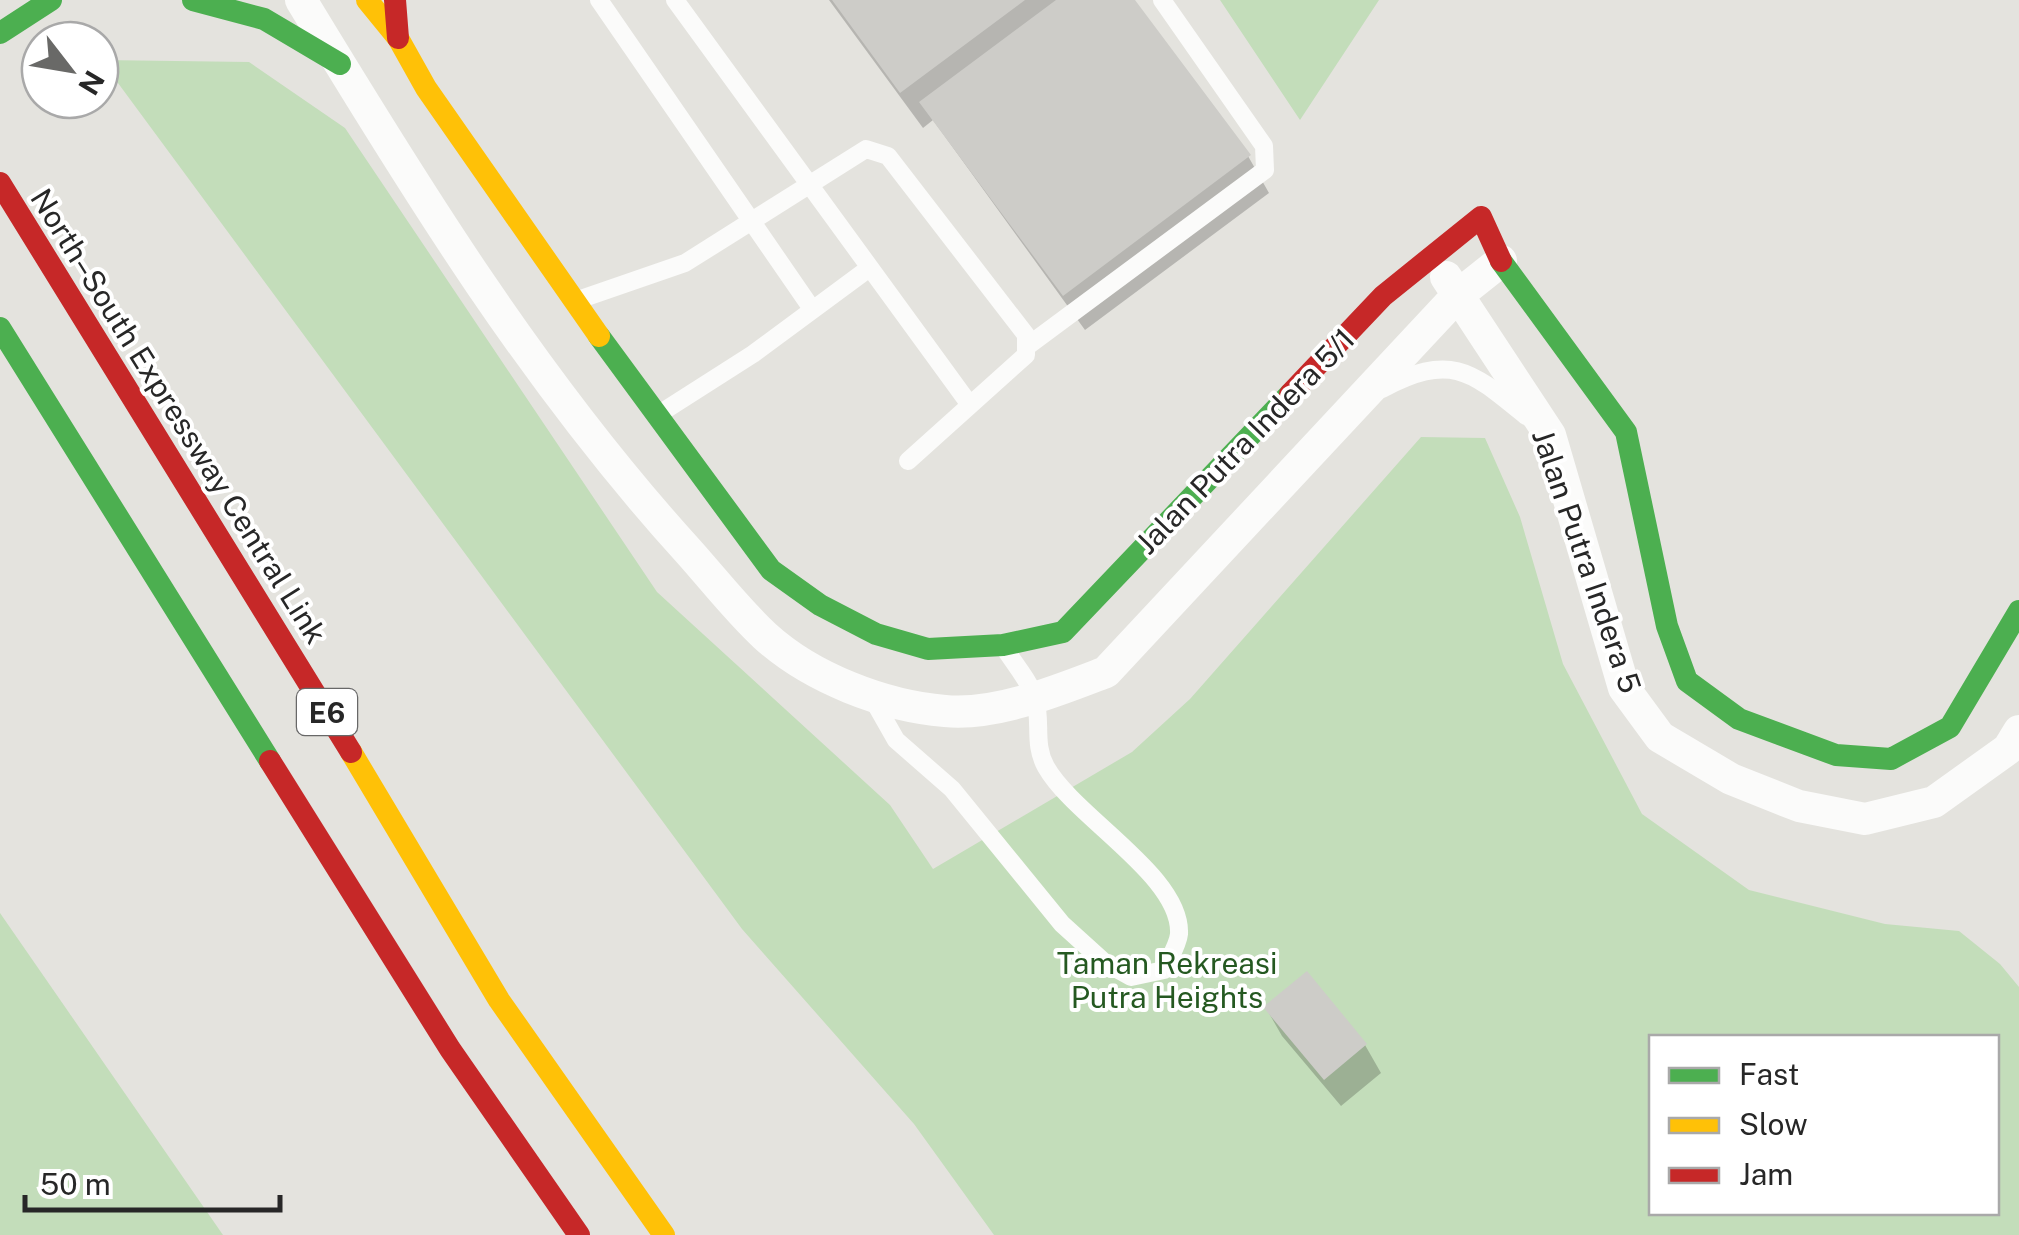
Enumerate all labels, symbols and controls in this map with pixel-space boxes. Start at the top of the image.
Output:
north arrow [20,20,120,120]
text: N [72,65,112,101]
street label: North–South Expressway Central Link [23,182,335,650]
street label: Jalan Putra Indera 5/1 [1128,321,1362,561]
street label: Jalan Putra Indera 5 [1525,424,1649,698]
road number: E6 [297,689,357,735]
park label: Taman Rekreasi Putra Heights [1057,945,1277,1015]
legend [1649,1035,1999,1215]
text: Fast [1739,1056,1799,1092]
text: Slow [1739,1106,1808,1142]
scale bar [25,1150,280,1212]
text: Jam [1739,1156,1793,1192]
text: 50 m [40,1166,111,1202]

